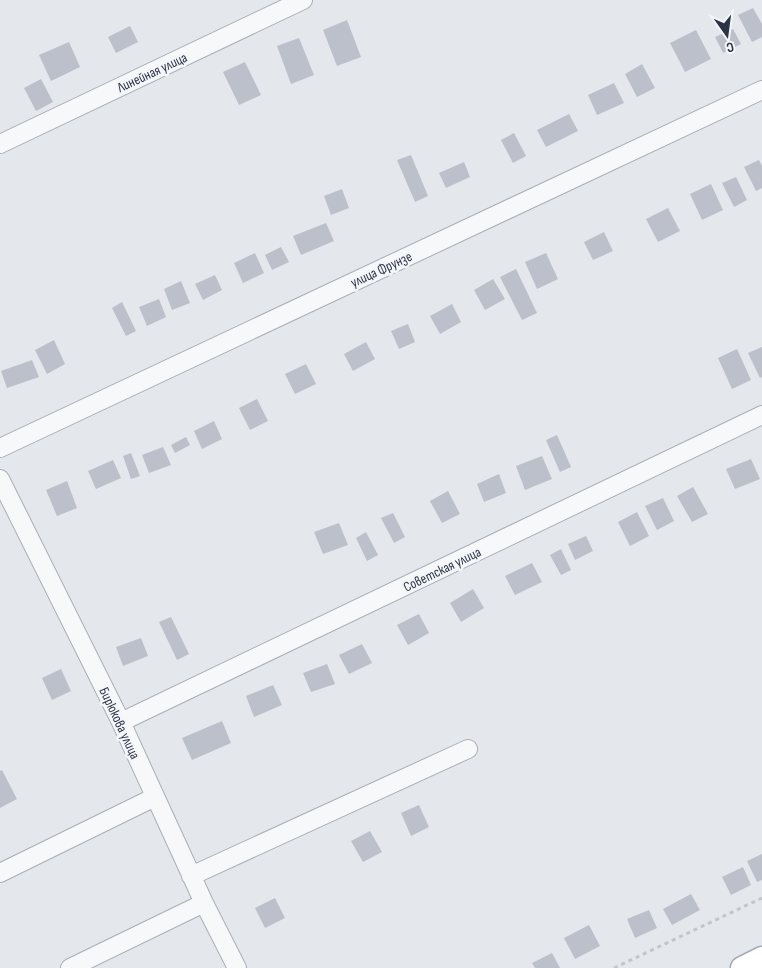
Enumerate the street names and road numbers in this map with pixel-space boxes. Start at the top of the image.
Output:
street label: Линейная улица [114,49,190,97]
street label: улица Фрунзе [348,248,415,291]
street label: Советская улица [401,543,484,596]
street label: Бирюкова улица [95,685,144,762]

